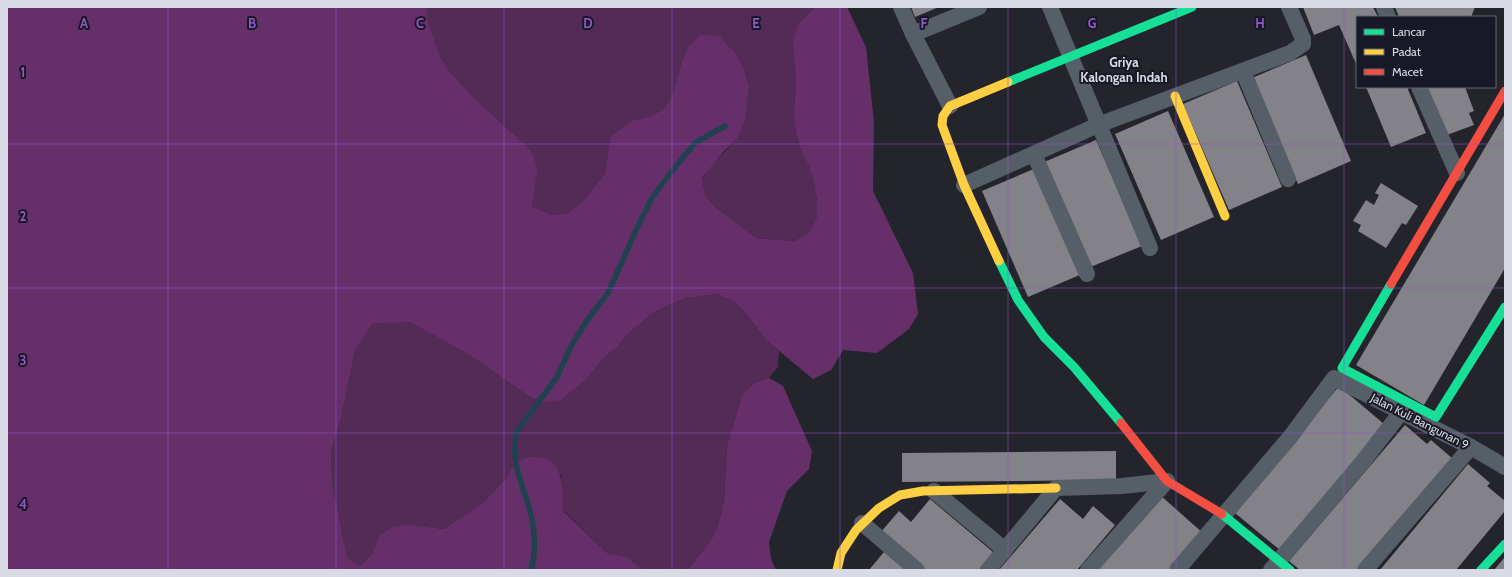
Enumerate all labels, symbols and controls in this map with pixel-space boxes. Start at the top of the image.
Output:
text: A [80,15,89,31]
text: B [248,15,256,31]
text: C [416,15,424,31]
text: D [583,15,593,31]
text: E [752,15,760,31]
text: F [921,15,928,31]
text: G [1088,15,1097,31]
text: H [1255,15,1265,31]
legend [1356,16,1496,88]
text: Lancar [1392,24,1426,39]
text: Padat [1392,44,1421,59]
district label: Griya Kalongan Indah [1080,54,1168,85]
text: 1 [21,64,25,80]
text: Macet [1392,64,1423,79]
text: 2 [20,208,27,224]
text: 3 [19,352,27,368]
street label: Jalan Kuli Bangunan 9 [1368,389,1472,452]
text: 4 [19,496,27,512]

